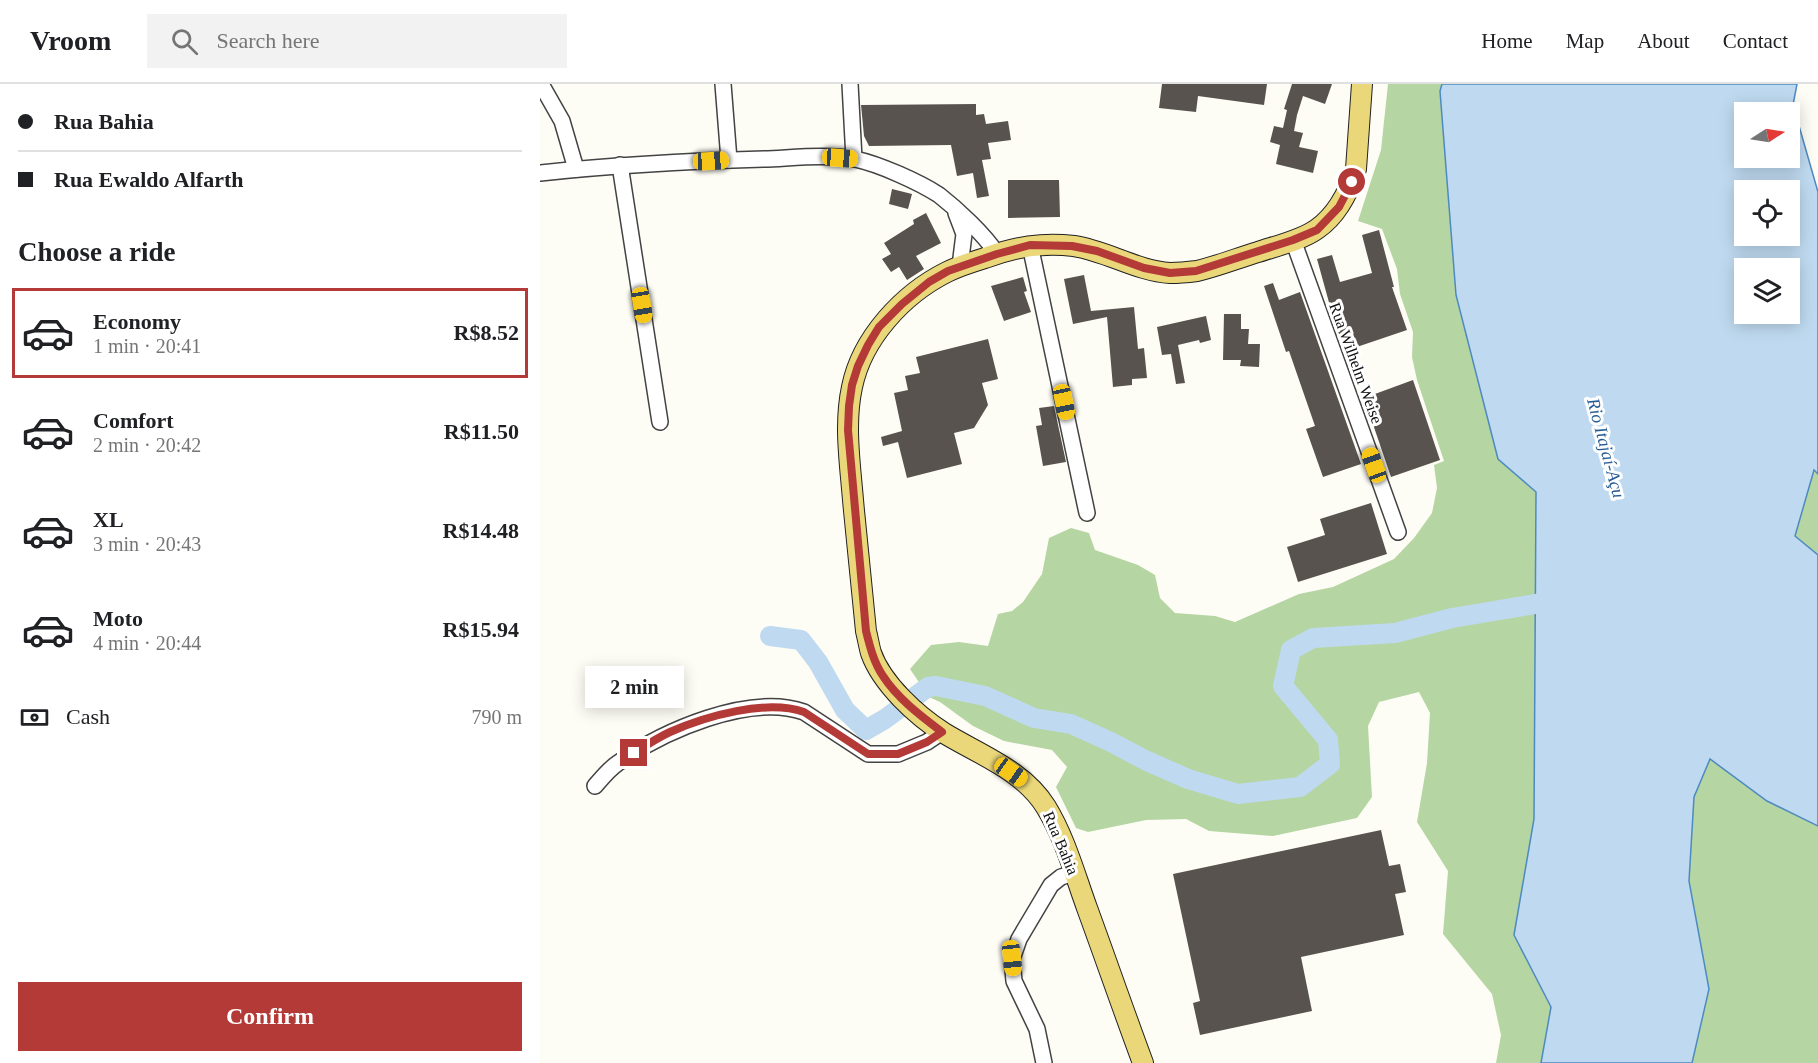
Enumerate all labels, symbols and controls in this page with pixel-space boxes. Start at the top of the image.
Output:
search box [147,14,567,68]
text: Vroom [30,25,111,56]
icon: search [168,25,201,58]
text: Search here [216,28,320,53]
text: Home [1481,29,1533,53]
text: Map [1566,29,1604,53]
text: About [1637,29,1690,53]
text: Contact [1723,29,1788,53]
north arrow [1734,102,1800,168]
map controls [1734,102,1800,324]
text: Rua Bahia [54,109,154,134]
car [821,148,859,168]
car [693,151,729,171]
text: Rua Ewaldo Alfarth [54,167,243,192]
route start [1338,168,1365,195]
button: locate [1734,180,1800,246]
text: Choose a ride [18,237,176,267]
button: layers [1734,258,1800,324]
car [630,286,654,324]
street label: Rua Wilhelm Weise [1326,300,1386,426]
icon: car [21,306,75,360]
text: Economy [93,309,181,334]
text: R$8.52 [454,320,519,345]
text: 1 min · 20:41 [93,335,201,357]
car [1051,383,1077,421]
water label: Rio Itajaí-Açu [1583,395,1629,500]
icon: car [21,405,75,459]
text: Comfort [93,408,174,433]
text: R$11.50 [444,419,519,444]
text: 2 min · 20:42 [93,434,201,456]
car [1359,445,1389,485]
icon: car [21,504,75,558]
text: XL [93,507,124,532]
text: R$14.48 [443,518,519,543]
text: 3 min · 20:43 [93,533,201,555]
icon: car [21,603,75,657]
text: Moto [93,606,143,631]
text: R$15.94 [443,617,519,642]
text: 4 min · 20:44 [93,632,201,654]
callout: 2 min [584,666,684,708]
text: 2 min [610,676,659,698]
icon: cash [18,701,51,734]
text: Cash [66,704,110,729]
text: 790 m [471,706,522,728]
route end [620,739,647,766]
car [991,754,1031,790]
street label: Rua Bahia [1040,809,1082,877]
car [1001,939,1023,977]
button: Confirm [18,982,522,1051]

